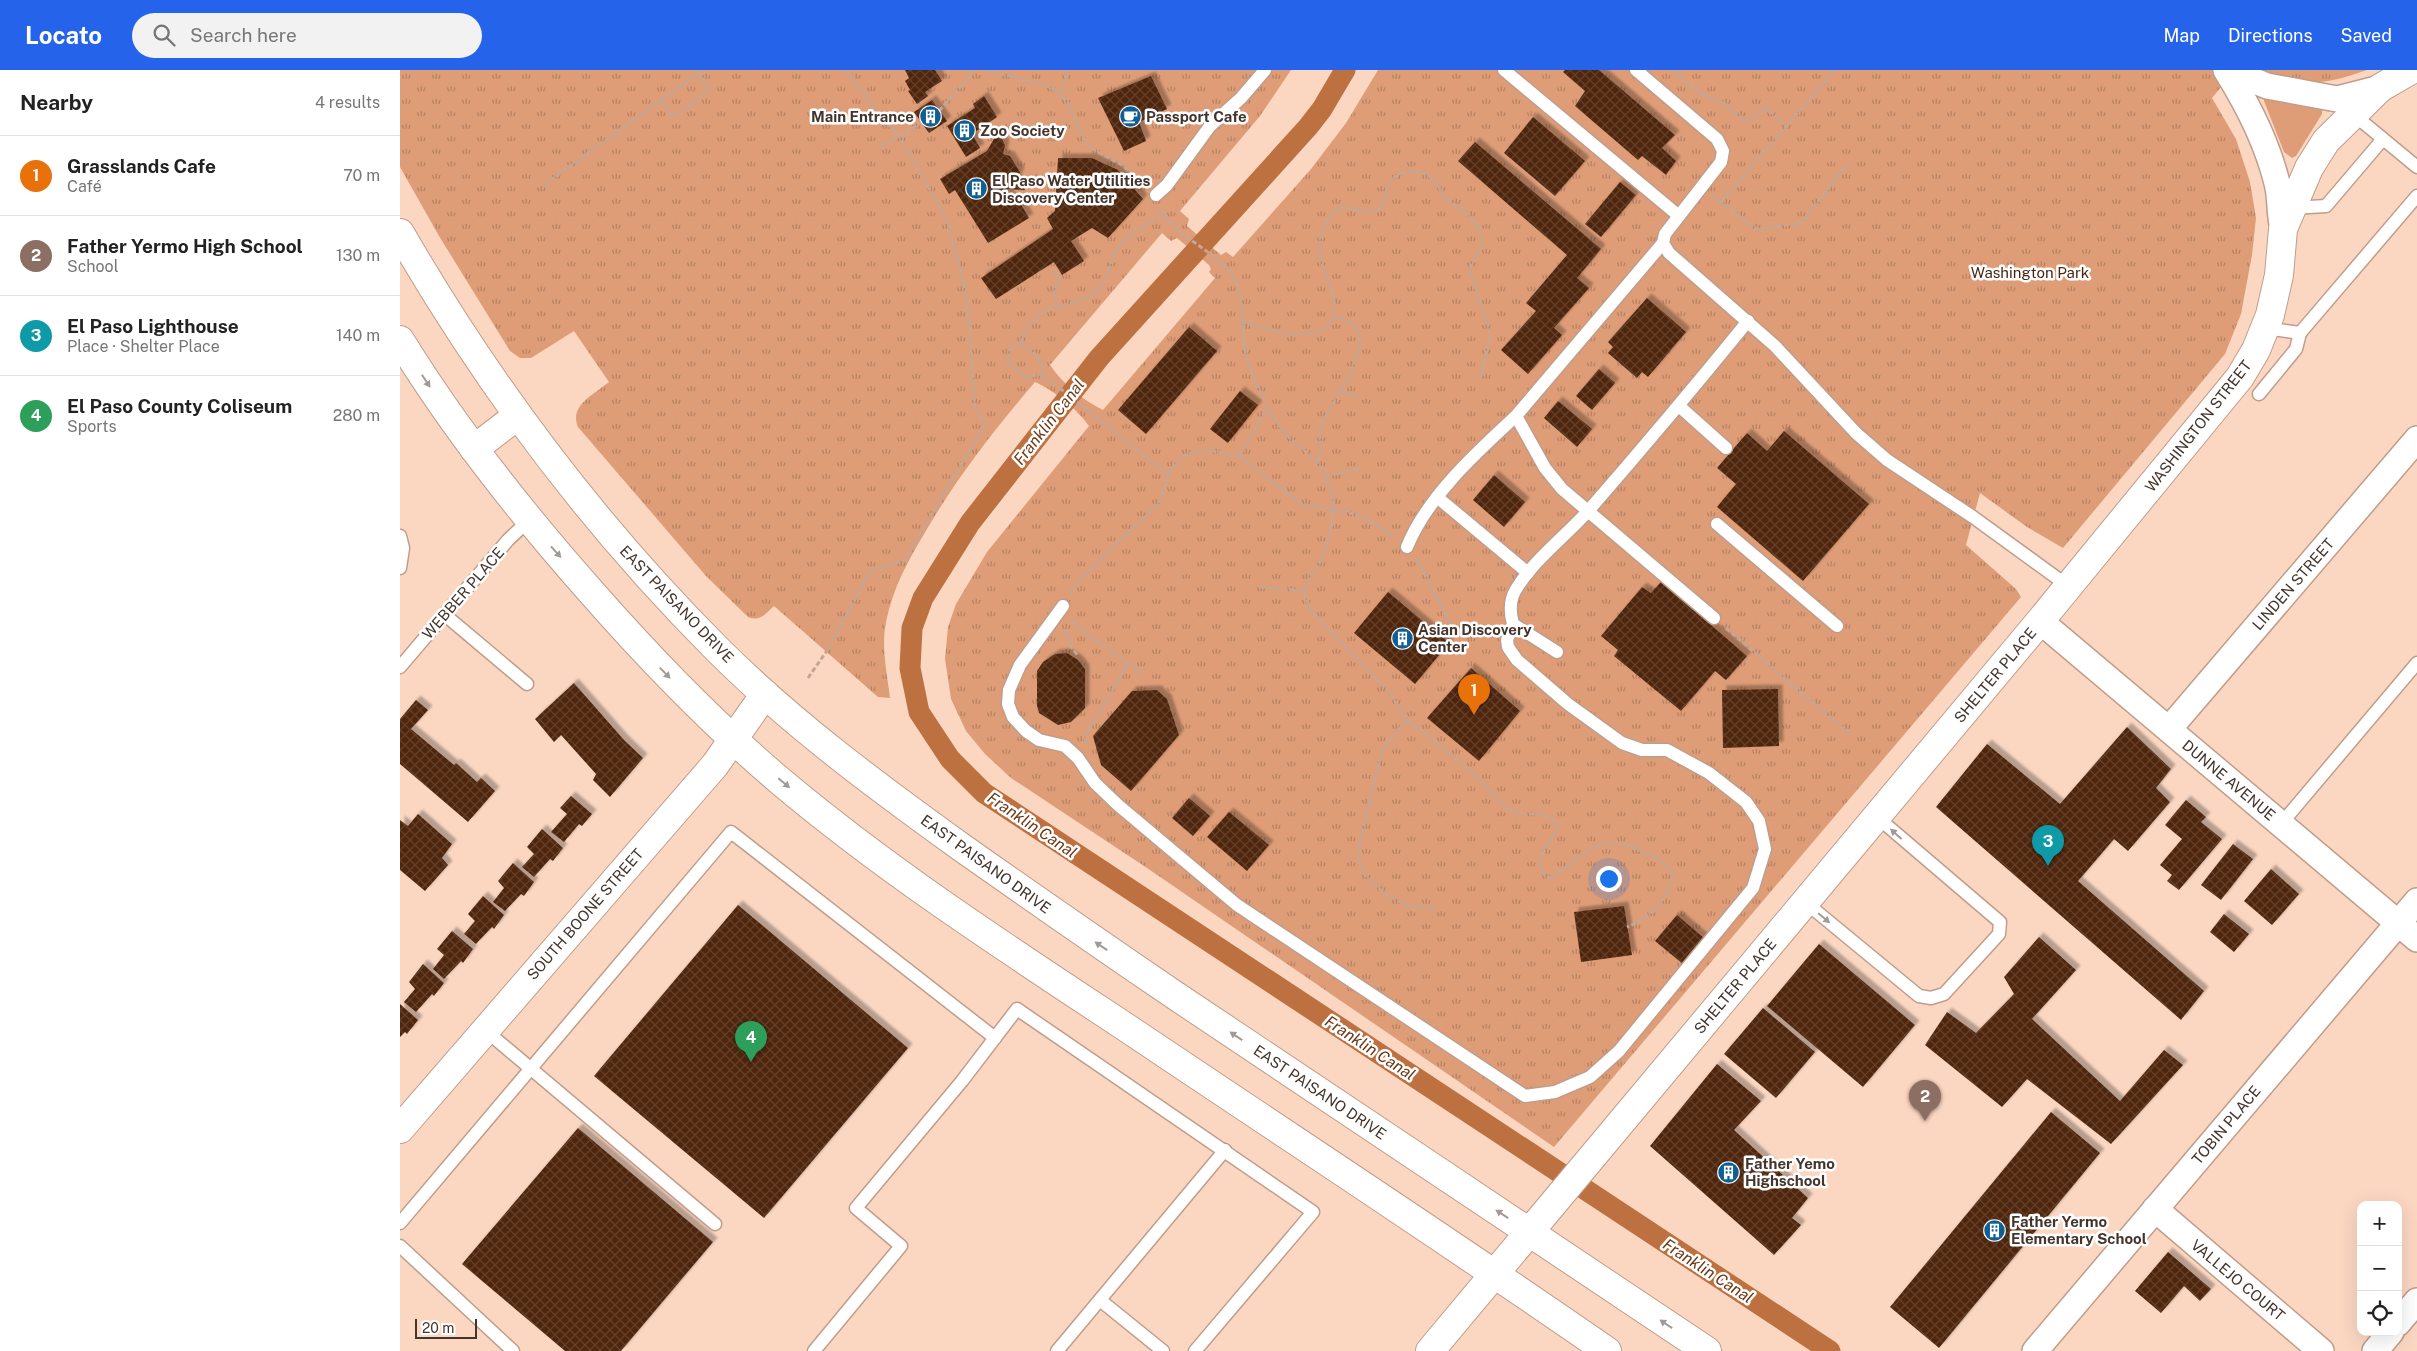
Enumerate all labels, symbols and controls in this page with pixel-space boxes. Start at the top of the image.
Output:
search box [132,13,482,58]
text: Locato [25,21,102,49]
icon: search [150,21,178,49]
text: Search here [190,24,297,46]
text: Map [2163,25,2200,46]
text: Directions [2228,25,2313,46]
text: Saved [2341,25,2392,46]
text: Nearby [20,90,93,115]
text: 4 results [315,93,380,112]
building icon: Main Entrance [918,104,942,128]
cafe icon: Passport Cafe [1118,104,1142,128]
place label: Main Entrance [811,108,914,125]
place label: Passport Cafe [1146,108,1247,125]
building icon: Zoo Society [952,118,976,142]
place label: Zoo Society [980,122,1065,139]
text: Grasslands Cafe [67,155,216,177]
text: 1 [33,166,39,185]
text: 70 m [343,166,380,185]
place label: El Paso Water Utilities Discovery Center [992,172,1151,206]
text: Café [67,177,102,196]
building icon: El Paso Water Utilities Discovery Center [964,177,988,201]
text: Father Yermo High School [67,235,303,257]
text: 2 [31,246,41,265]
text: 130 m [336,246,380,265]
text: School [67,257,118,276]
park label: Washington Park [1971,264,2089,281]
text: El Paso Lighthouse [67,315,239,337]
text: 3 [31,326,41,345]
text: 140 m [336,326,380,345]
text: Place · Shelter Place [67,337,220,356]
street label: WASHINGTON STREET [2141,357,2255,495]
one-way arrow [421,375,431,388]
water label: Franklin Canal [1010,375,1088,469]
text: El Paso County Coliseum [67,395,292,417]
text: 4 [31,406,41,425]
text: 280 m [333,406,380,425]
text: Sports [67,417,117,436]
street label: LINDEN STREET [2249,535,2337,633]
street label: EAST PAISANO DRIVE [617,542,737,666]
street label: WEBBER PLACE [419,544,507,642]
one-way arrow [550,546,562,558]
place label: Asian Discovery Center [1418,621,1532,655]
street label: SHELTER PLACE [1950,624,2040,726]
building icon: Asian Discovery Center [1390,626,1414,650]
one-way arrow [659,667,671,679]
pin: 1 [1458,674,1490,715]
street label: DUNNE AVENUE [2179,736,2279,824]
one-way arrow [777,778,790,789]
water label: Franklin Canal [984,788,1080,862]
street label: EAST PAISANO DRIVE [918,811,1054,917]
pin: 3 [2032,825,2064,866]
one-way arrow [1891,828,1903,840]
street label: SOUTH BOONE STREET [523,845,647,983]
your location [1596,866,1622,892]
one-way arrow [1818,913,1831,924]
street label: SHELTER PLACE [1690,935,1780,1037]
one-way arrow [1094,941,1108,950]
water label: Franklin Canal [1321,1012,1419,1084]
pin: 4 [735,1021,767,1062]
one-way arrow [1229,1031,1243,1041]
street label: EAST PAISANO DRIVE [1251,1041,1389,1143]
pin: 2 [1909,1080,1941,1121]
street label: TOBIN PLACE [2188,1082,2264,1168]
place label: Father Yemo Highschool [1745,1155,1835,1189]
building icon: Father Yemo Highschool [1717,1160,1741,1184]
map controls [2357,1201,2402,1336]
button: + [2357,1201,2402,1246]
one-way arrow [1495,1209,1509,1219]
place label: Father Yermo Elementary School [2011,1213,2147,1247]
building icon: Father Yermo Elementary School [1983,1218,2007,1242]
water label: Franklin Canal [1659,1235,1757,1307]
street label: VALLEJO COURT [2188,1236,2288,1324]
button: − [2357,1246,2402,1291]
button: locate [2357,1291,2402,1336]
scale bar [415,1316,478,1339]
one-way arrow [1659,1319,1673,1329]
text: 20 m [422,1320,454,1336]

